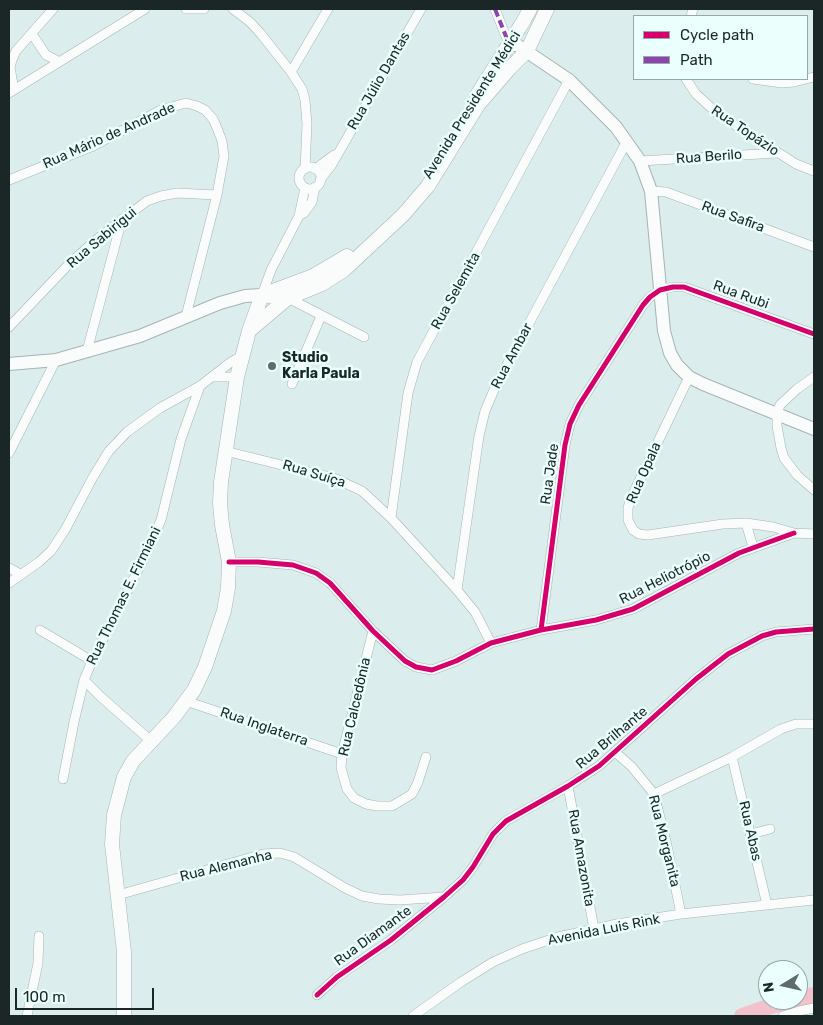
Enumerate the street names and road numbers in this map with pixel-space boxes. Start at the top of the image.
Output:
street label: Avenida Presidente Médici [419,28,525,182]
street label: Rua Júlio Dantas [344,29,414,133]
street label: Rua Mário de Andrade [40,99,178,173]
street label: Rua Topázio [708,102,782,160]
street label: Rua Berilo [675,146,743,168]
street label: Rua Safira [699,198,767,236]
street label: Rua Sabirigui [64,204,140,272]
street label: Rua Selemita [428,250,484,332]
street label: Rua Rubi [711,277,771,313]
street label: Rua Ambar [488,320,536,392]
street label: Rua Opala [623,440,665,506]
street label: Rua Jade [537,442,563,506]
street label: Rua Suíça [281,457,347,491]
street label: Rua Thomas E. Firmiani [83,524,165,668]
street label: Rua Heliotrópio [617,548,713,608]
street label: Rua Calcedônia [335,656,375,758]
street label: Rua Brilhante [573,703,651,773]
street label: Rua Inglaterra [218,704,310,750]
street label: Rua Morganita [644,793,684,889]
street label: Rua Abas [735,799,765,863]
street label: Rua Amazonita [564,808,598,908]
street label: Rua Alemanha [178,846,274,886]
street label: Rua Diamante [331,902,415,970]
street label: Avenida Luis Rink [546,911,662,949]

